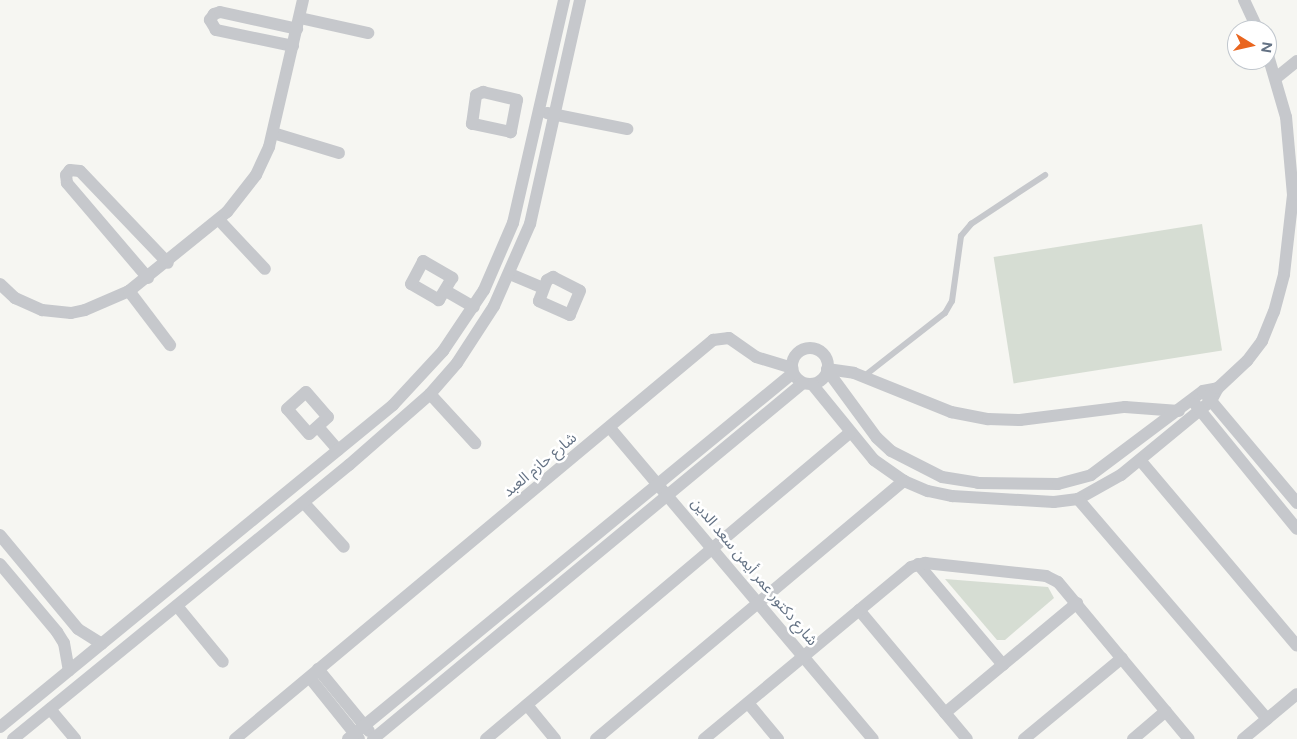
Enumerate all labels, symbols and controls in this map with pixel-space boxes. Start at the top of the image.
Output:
north arrow [1227,20,1277,70]
text: N [1257,41,1276,54]
street label: شارع حازم العبد [500,429,580,501]
street label: شارع دكتور عمر أيمن سعد الدين [687,494,821,650]

